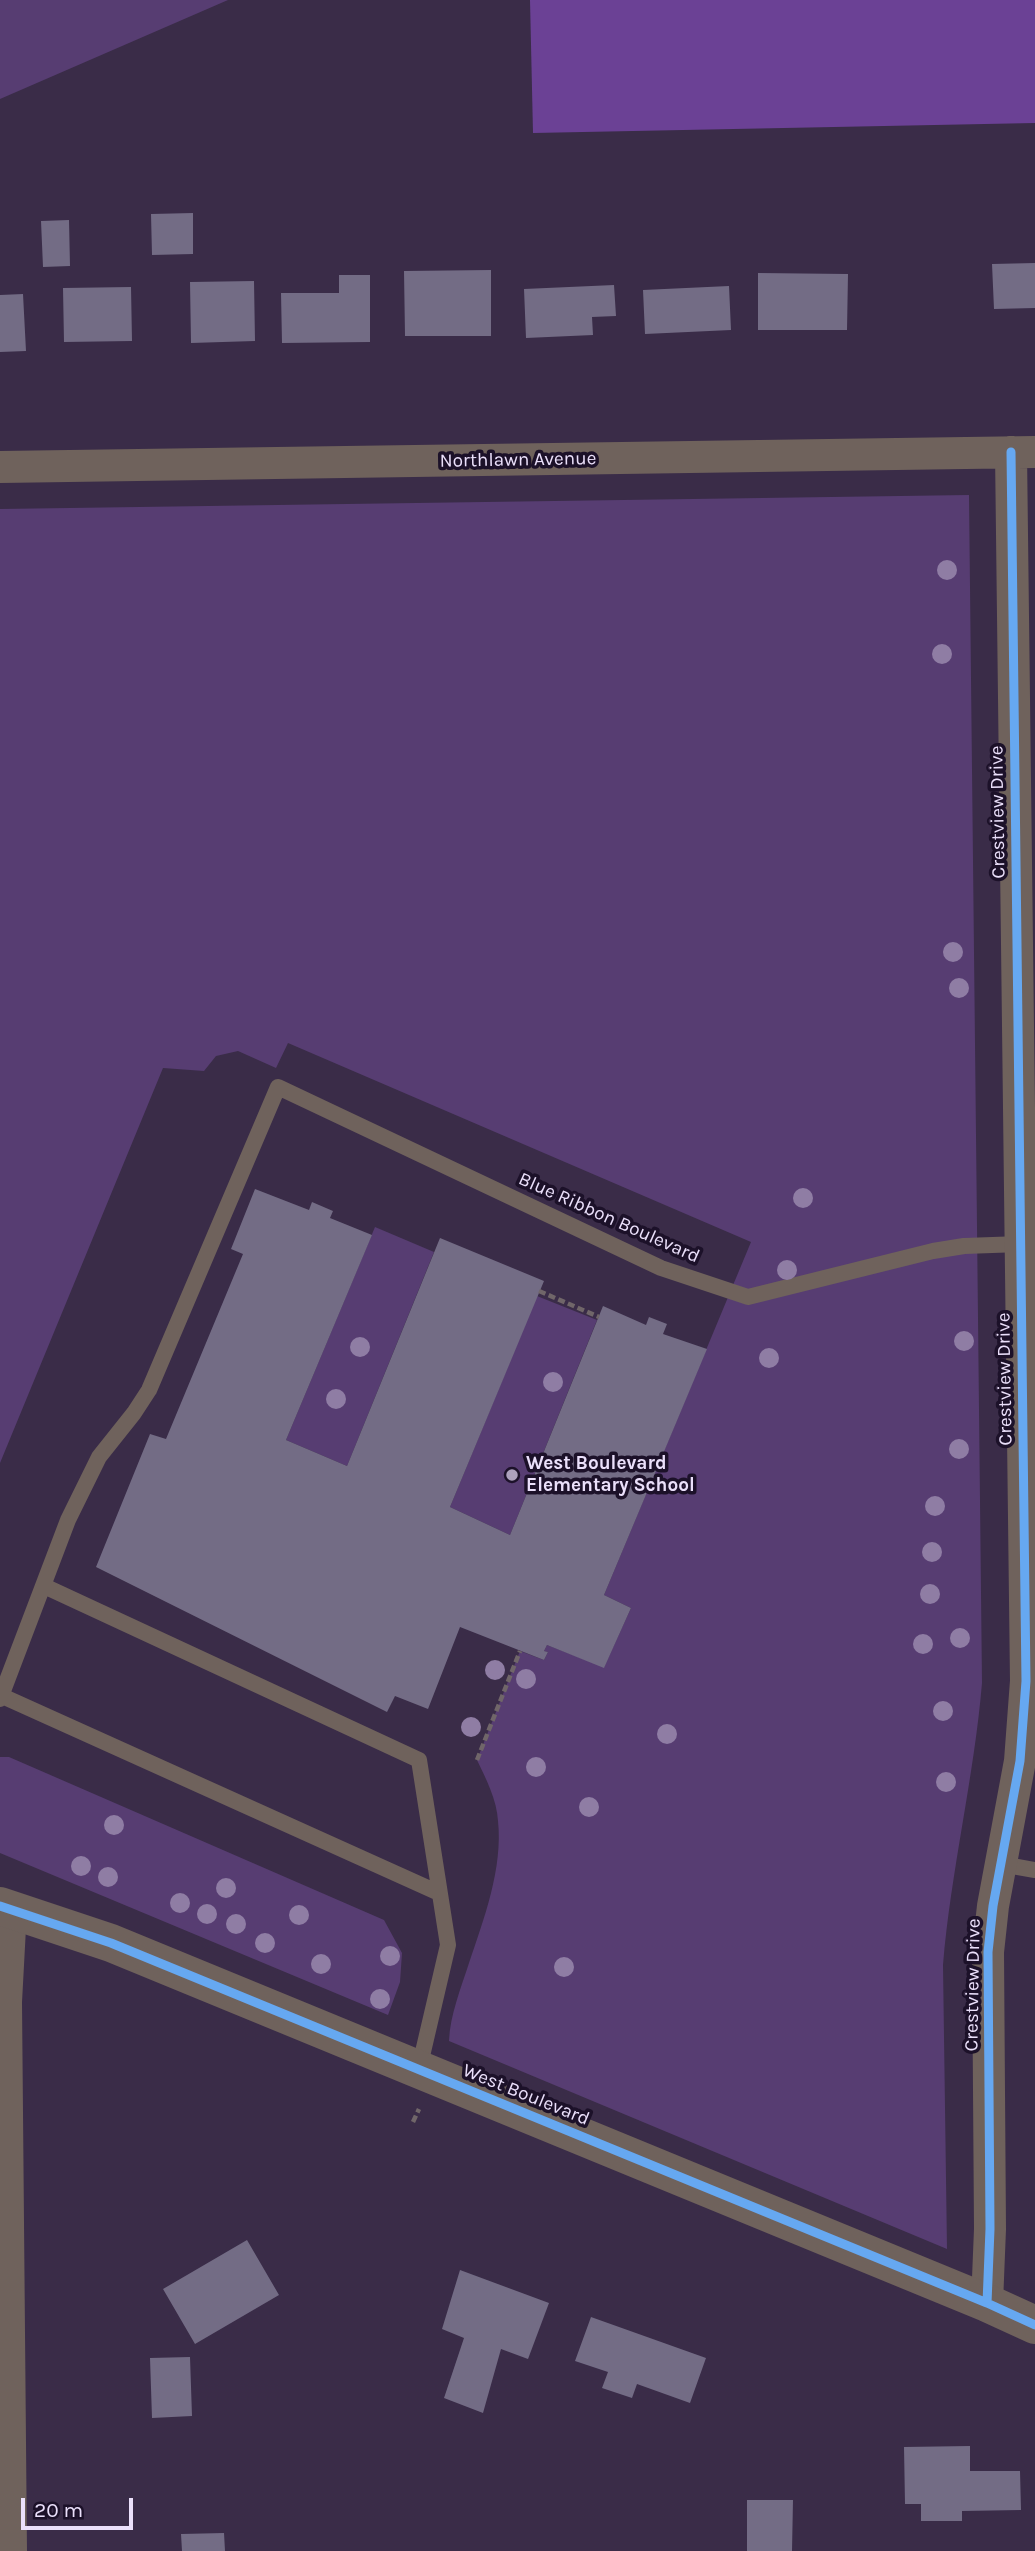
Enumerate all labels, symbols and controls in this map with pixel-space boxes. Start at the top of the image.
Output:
street label: Northlawn Avenue [439,447,597,473]
street label: Crestview Drive [985,745,1011,879]
street label: Blue Ribbon Boulevard [515,1168,703,1268]
street label: Crestview Drive [992,1312,1018,1446]
place label: West Boulevard Elementary School [526,1453,695,1497]
marker: West Boulevard Elementary School [504,1467,520,1483]
street label: Crestview Drive [960,1918,986,2052]
street label: West Boulevard [459,2059,593,2131]
scale bar [24,2484,136,2528]
text: 20 m [34,2498,83,2522]

